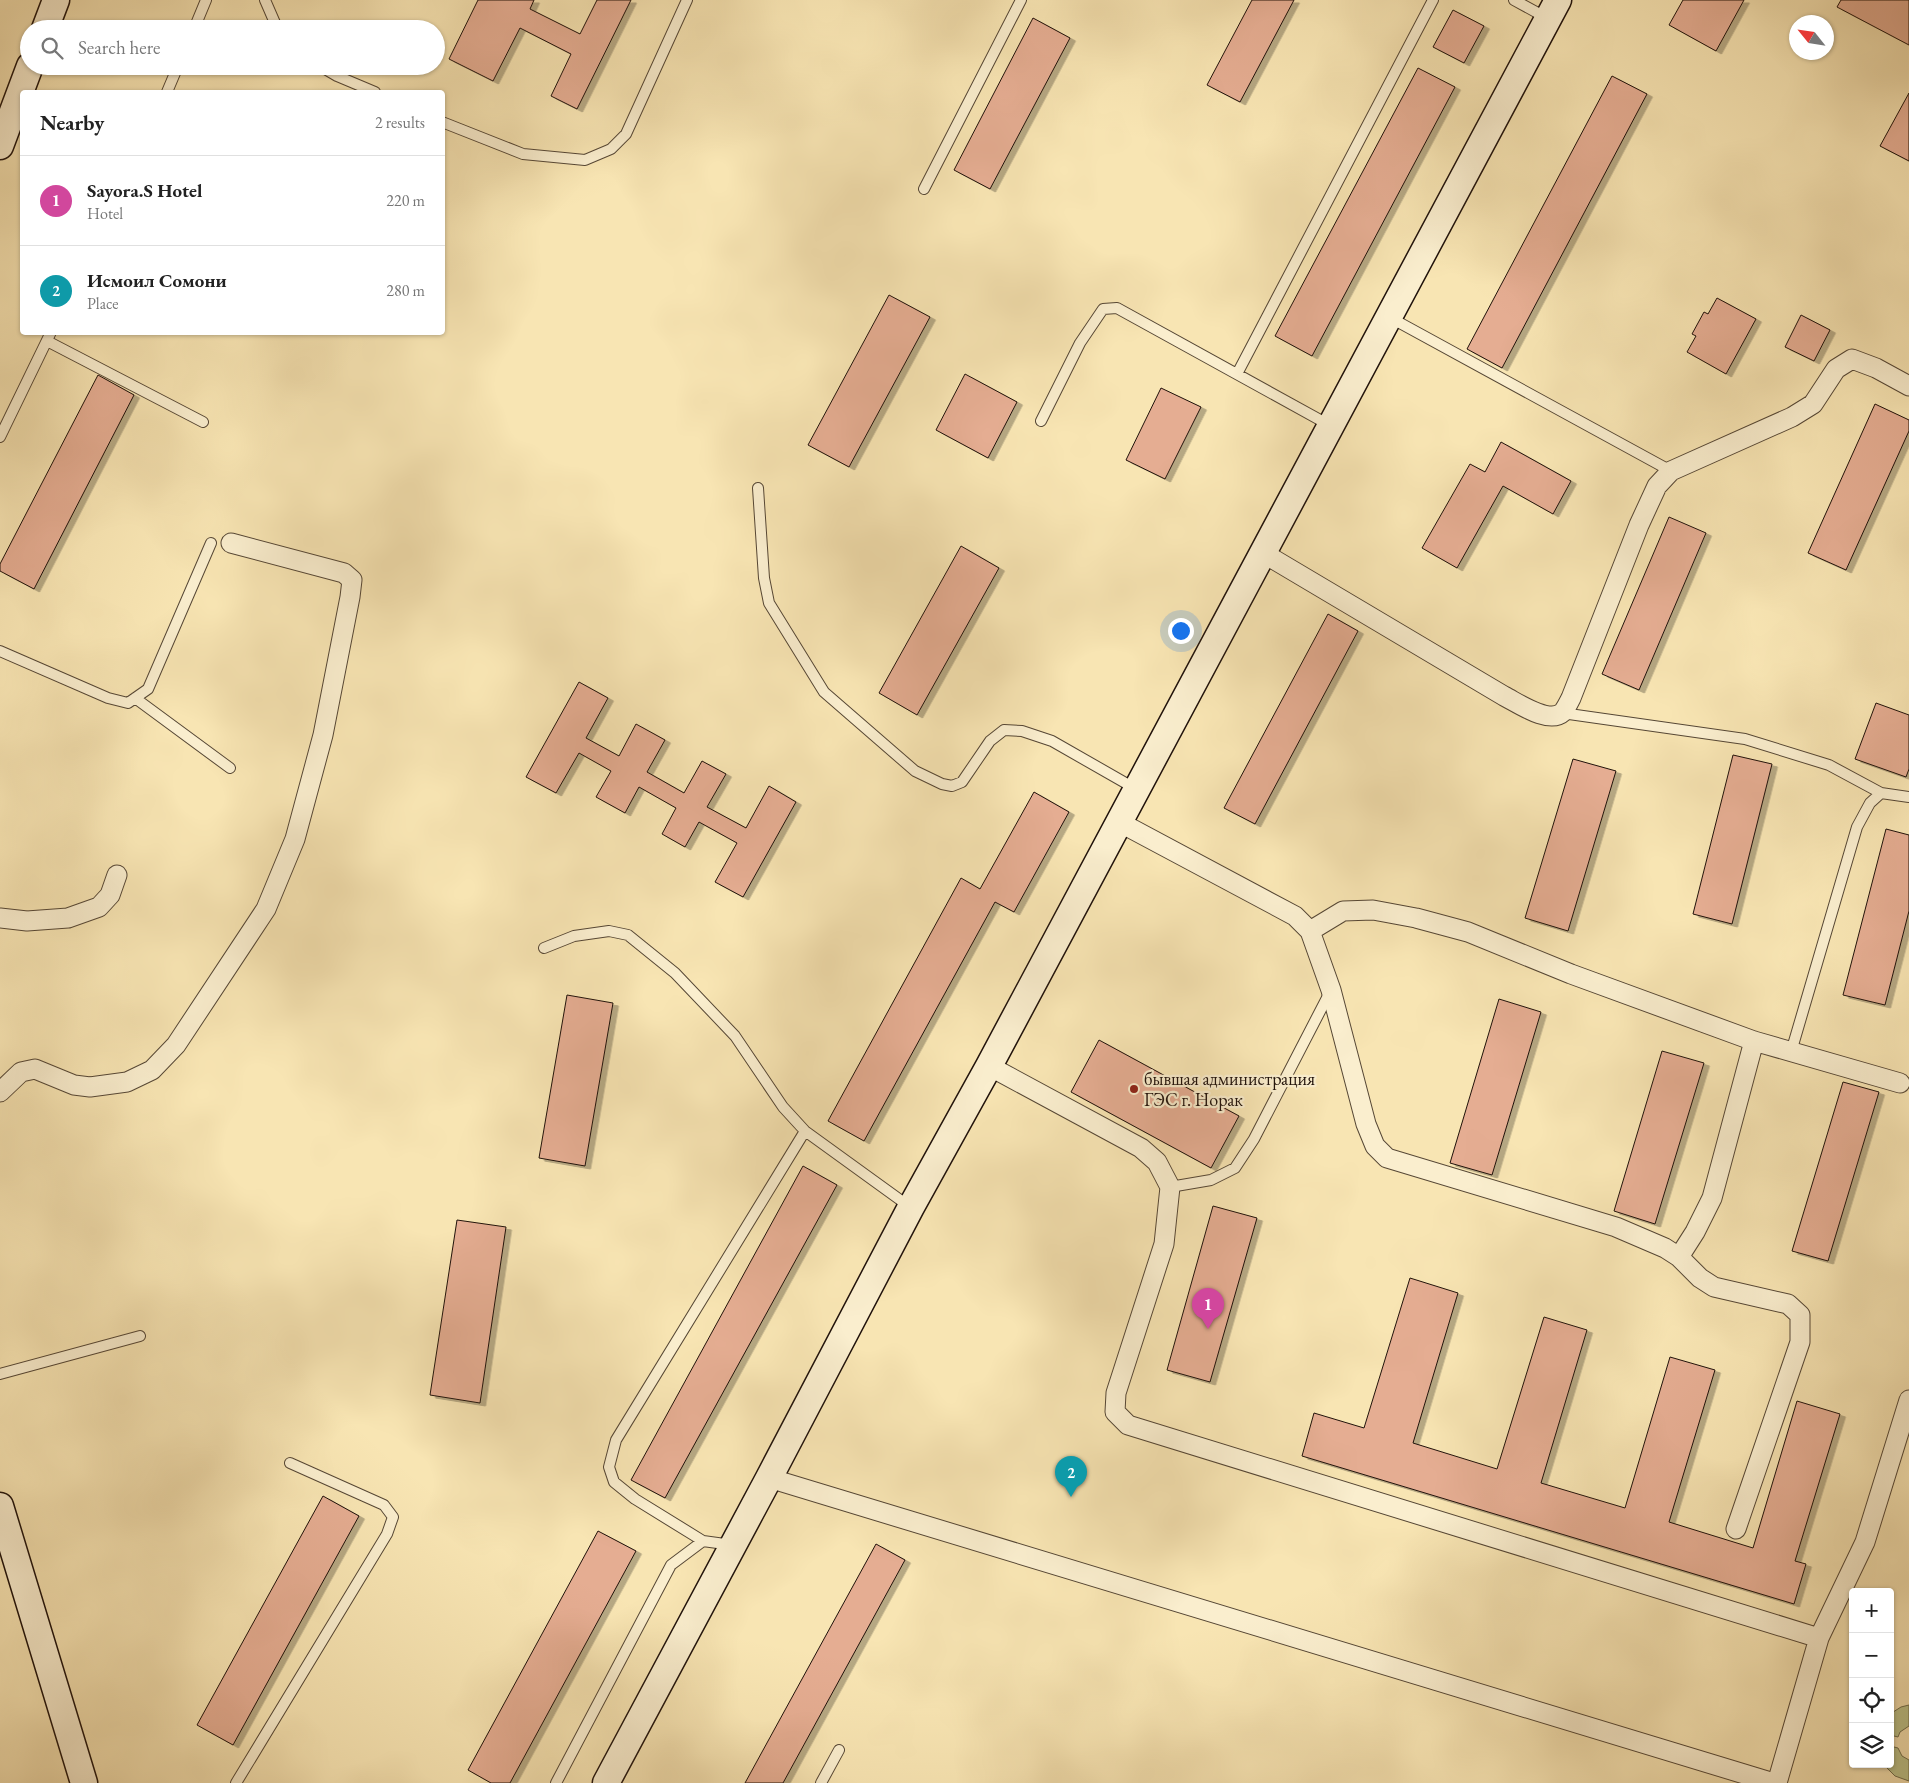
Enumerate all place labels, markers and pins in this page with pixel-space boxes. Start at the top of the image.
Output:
place label: бывшая администрация ГЭС г. Норак [1144,1067,1315,1111]
marker: бывшая администрация ГЭС г. Норак [1128,1083,1140,1095]
pin: 1 [1192,1288,1224,1329]
pin: 2 [1055,1456,1087,1497]

